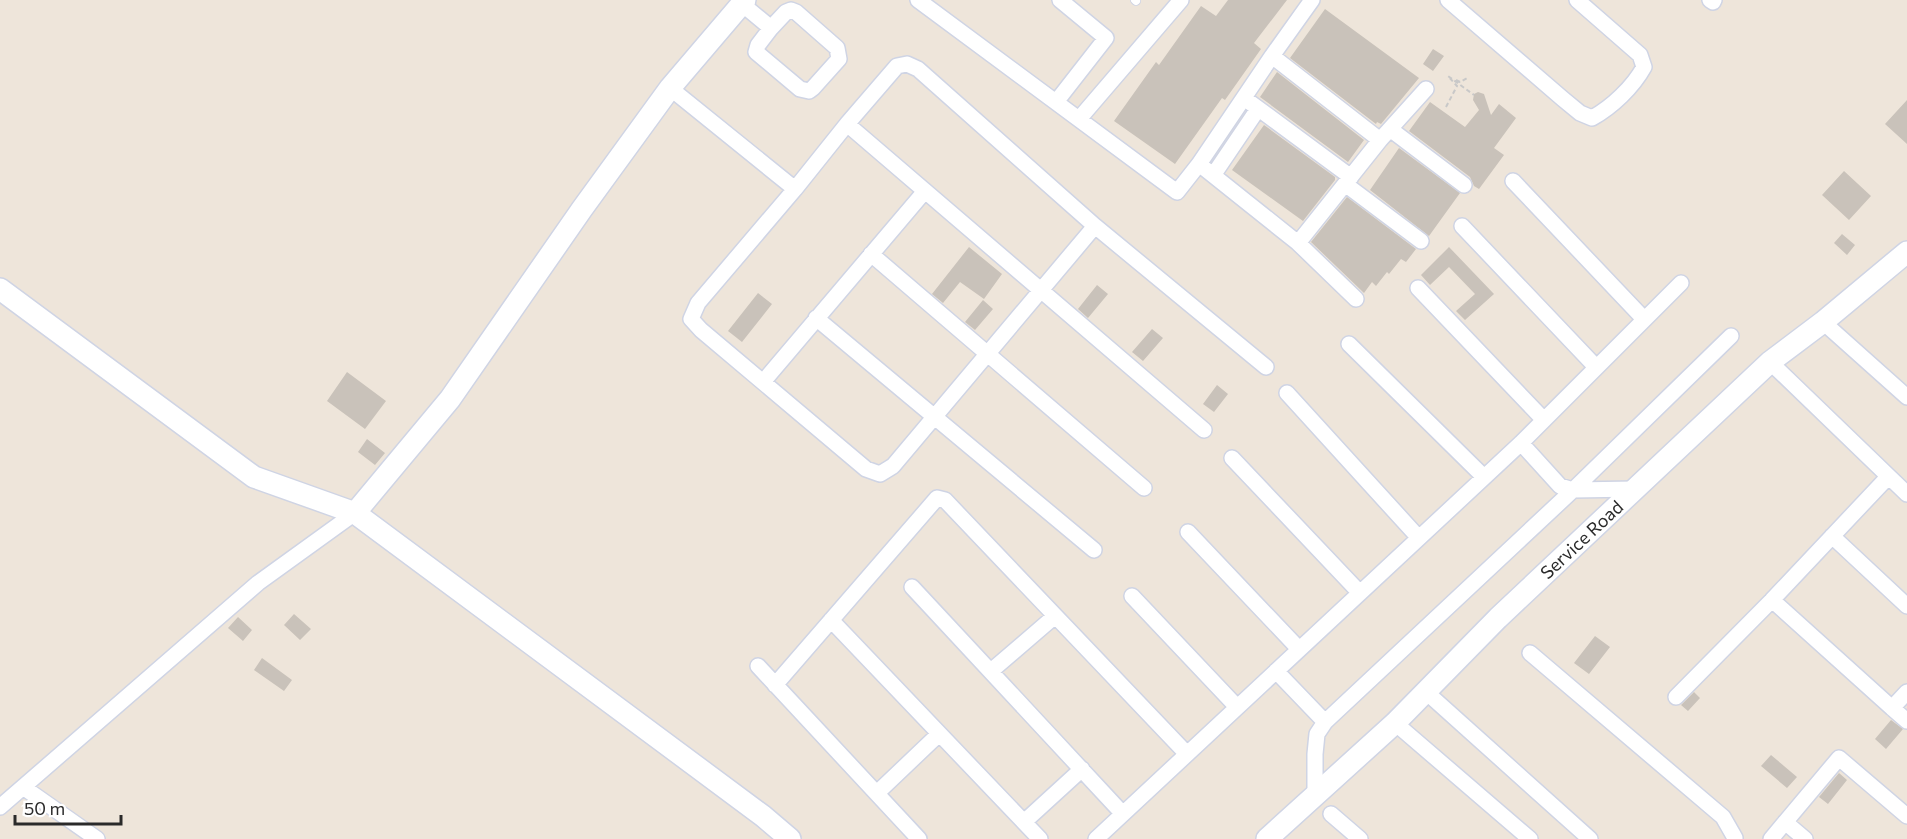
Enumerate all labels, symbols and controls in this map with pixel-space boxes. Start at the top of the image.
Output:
street label: Service Road [1535,495,1627,583]
scale bar [15,788,122,826]
text: 50 m [24,797,65,819]

